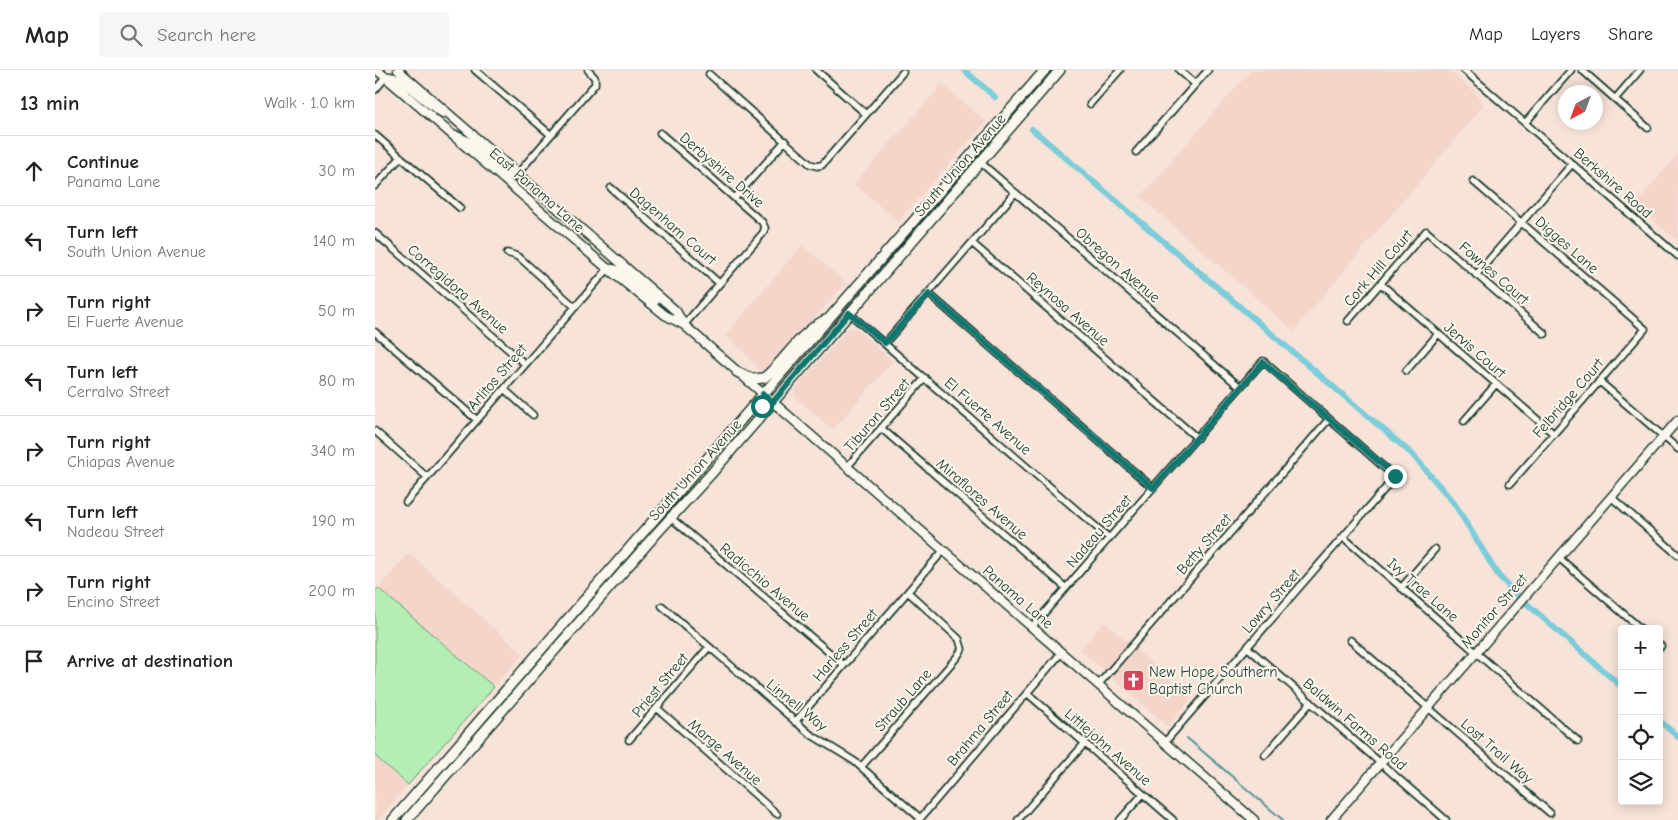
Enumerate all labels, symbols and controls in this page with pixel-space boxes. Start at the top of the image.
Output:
search box [99,12,449,57]
text: Map [25,21,69,49]
icon: search [117,21,145,49]
text: Search here [157,24,256,46]
text: Map [1469,24,1503,45]
text: Layers [1531,24,1580,45]
text: Share [1608,24,1653,45]
north arrow [1558,85,1603,130]
text: 13 min [20,91,79,115]
text: Walk · 1.0 km [264,94,355,112]
street label: South Union Avenue [910,110,1010,220]
street label: Derbyshire Drive [676,129,768,212]
street label: East Panama Lane [486,144,588,236]
street label: Berkshire Road [1570,144,1656,222]
text: Continue [67,151,139,173]
icon: ahead [20,157,48,185]
text: 30 m [319,162,355,180]
text: Panama Lane [67,173,160,191]
street label: Dagenham Court [626,183,721,269]
street label: Digges Lane [1532,213,1603,278]
text: Turn left [67,221,138,243]
street label: Obregon Avenue [1072,224,1164,307]
street label: Cork Hill Court [1340,225,1417,310]
icon: left [20,227,48,255]
text: 140 m [313,232,355,250]
street label: Fownes Court [1455,238,1533,309]
street label: Corregidora Avenue [404,240,512,338]
text: South Union Avenue [67,243,206,261]
street label: Reynosa Avenue [1023,268,1113,350]
text: Turn right [67,291,151,313]
icon: right [20,297,48,325]
text: 50 m [318,302,355,320]
text: El Fuerte Avenue [67,313,183,331]
street label: Jervis Court [1440,318,1510,382]
street label: Arlitos Street [463,340,531,414]
street label: Felbridge Court [1529,354,1608,441]
text: Turn left [67,361,138,383]
icon: left [20,367,48,395]
text: 80 m [318,372,355,390]
street label: El Fuerte Avenue [941,373,1035,459]
street label: Tiburon Street [840,374,914,455]
text: Cerralvo Street [67,383,169,401]
route start [751,395,774,418]
street label: South Union Avenue [645,415,746,524]
text: Turn right [67,431,151,453]
icon: right [20,437,48,465]
text: 340 m [311,442,355,460]
text: Chiapas Avenue [67,453,175,471]
street label: Miraflores Avenue [933,455,1032,544]
route end [1384,465,1407,488]
street label: Nadeau Street [1062,490,1136,571]
text: Turn left [67,501,138,523]
icon: left [20,507,48,535]
street label: Betty Street [1173,509,1236,578]
text: 190 m [312,512,355,530]
text: Nadeau Street [67,523,164,541]
street label: Radicchio Avenue [716,539,814,625]
street label: Ivy Trae Lane [1384,554,1463,626]
street label: Panama Lane [979,562,1057,633]
street label: Lowry Street [1238,565,1304,637]
street label: Monitor Street [1457,570,1532,652]
text: Turn right [67,571,151,593]
icon: right [20,577,48,605]
text: 200 m [309,582,355,600]
text: Encino Street [67,593,160,611]
street label: Harless Street [809,604,882,685]
map controls [1618,625,1663,805]
button: + [1618,625,1663,670]
icon: arrive [20,647,48,675]
street label: Priest Street [628,649,693,721]
text: Arrive at destination [67,650,233,672]
place label: New Hope Southern Baptist Church [1149,663,1278,698]
street label: Straub Lane [871,664,936,735]
church icon: New Hope Southern Baptist Church [1121,669,1145,693]
button: − [1618,670,1663,715]
street label: Baldwin Farms Road [1299,674,1411,774]
street label: Linnell Way [763,675,831,735]
street label: Brahma Street [943,686,1017,770]
street label: Littlejohn Avenue [1061,705,1155,790]
street label: Marge Avenue [684,715,766,789]
street label: Lost Trail Way [1457,715,1537,787]
button: locate [1618,715,1663,760]
button: layers [1618,760,1663,805]

